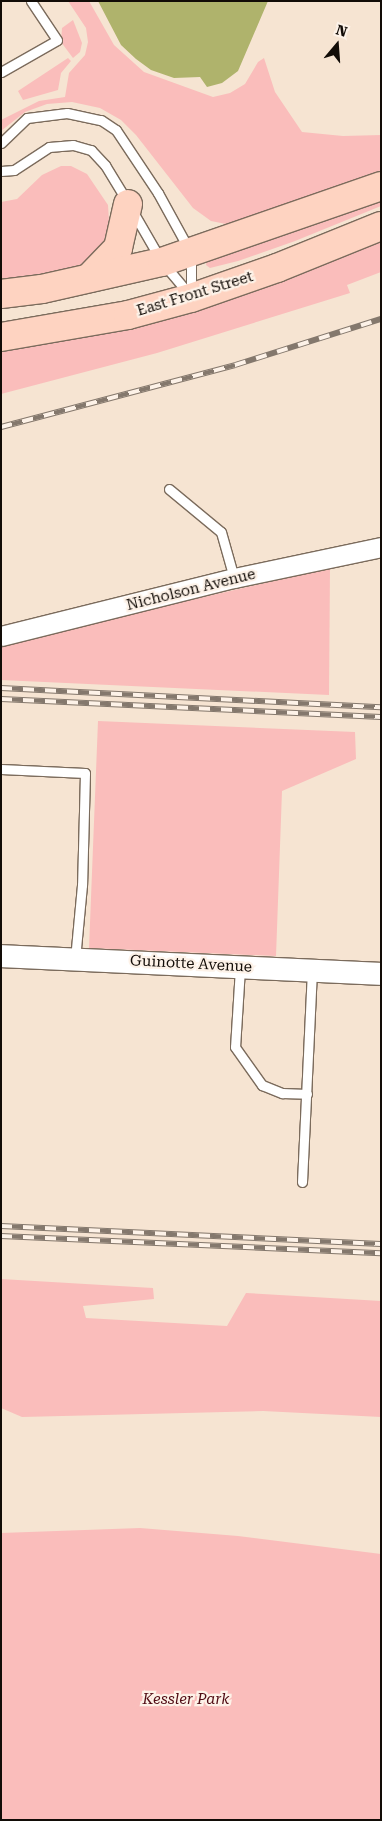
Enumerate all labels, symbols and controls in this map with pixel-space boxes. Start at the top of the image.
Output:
north arrow [312,20,362,70]
text: N [334,21,349,40]
street label: East Front Street [135,268,255,320]
street label: Nicholson Avenue [125,565,257,615]
street label: Guinotte Avenue [130,952,252,976]
park label: Kessler Park [143,1691,229,1709]

